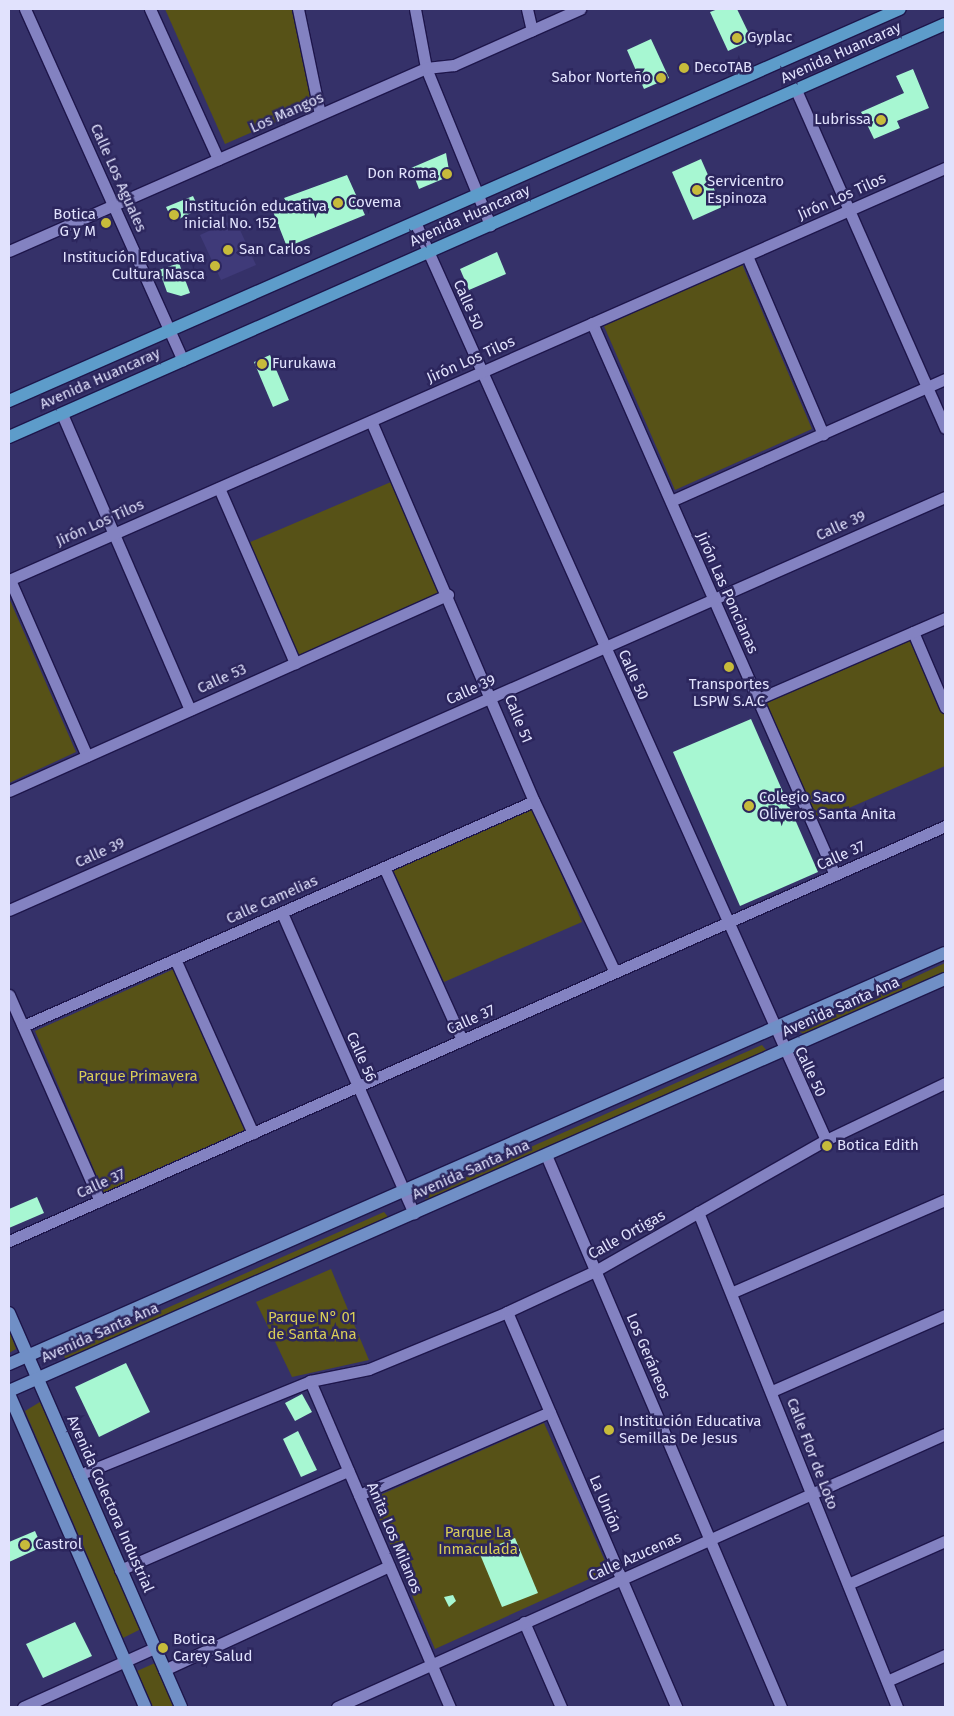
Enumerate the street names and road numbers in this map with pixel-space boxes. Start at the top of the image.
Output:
street label: Avenida Huancaray [778,18,904,88]
street label: Los Mangos [247,89,327,137]
street label: Calle Los Aguales [86,121,150,235]
street label: Jirón Los Tilos [795,170,889,224]
street label: Avenida Huancaray [407,181,533,251]
street label: Calle 50 [449,277,487,333]
street label: Jirón Los Tilos [424,333,518,387]
street label: Avenida Huancaray [37,344,163,414]
street label: Jirón Los Tilos [53,496,147,550]
street label: Calle 39 [813,507,869,545]
street label: Jirón Las Poncianas [692,529,762,657]
street label: Calle 50 [614,647,652,703]
street label: Calle 53 [195,660,249,698]
street label: Calle 39 [443,671,499,709]
street label: Calle 51 [500,692,536,746]
street label: Calle 39 [72,834,128,872]
street label: Calle 37 [814,837,868,875]
street label: Calle Camelias [223,872,321,928]
street label: Avenida Santa Ana [780,973,902,1041]
street label: Calle 37 [444,1001,498,1039]
street label: Calle 56 [342,1029,380,1085]
street label: Calle 50 [791,1044,829,1100]
street label: Avenida Santa Ana [410,1136,532,1204]
street label: Calle 37 [74,1165,128,1203]
street label: Calle Ortigas [585,1206,669,1264]
street label: Avenida Santa Ana [39,1299,161,1367]
street label: Los Geráneos [622,1311,674,1401]
street label: Calle Flor de Loto [782,1396,842,1512]
street label: Avenida Colectora Industrial [63,1413,157,1595]
street label: La Unión [585,1473,625,1535]
street label: Anita Los Milanos [363,1480,425,1596]
street label: Calle Azucenas [586,1529,684,1585]

